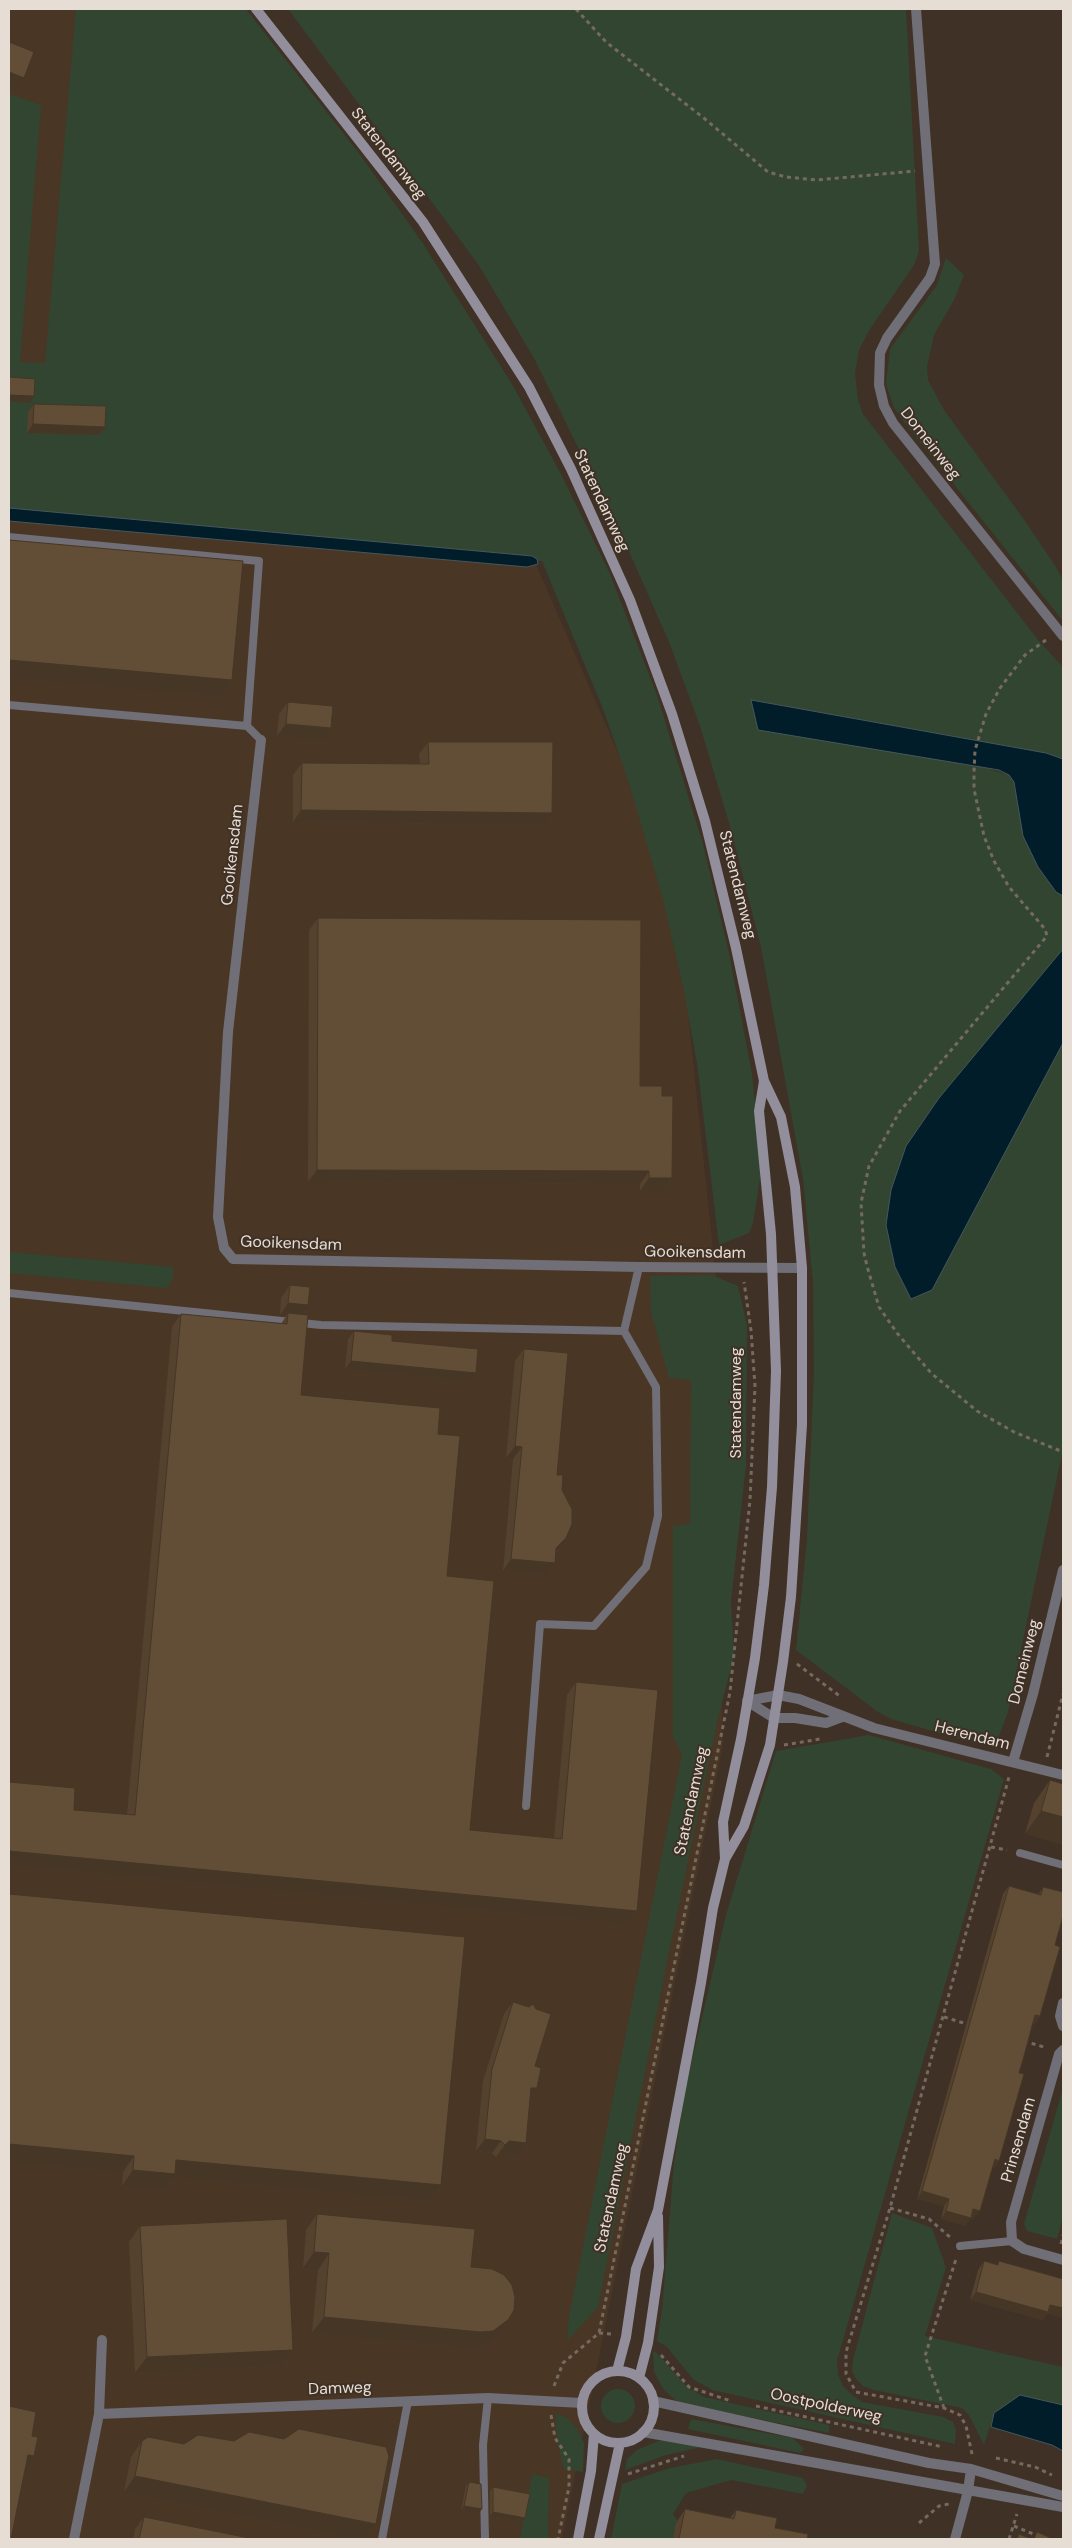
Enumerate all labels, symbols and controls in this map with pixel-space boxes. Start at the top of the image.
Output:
street label: Statendamweg [346,104,430,204]
street label: Domeinweg [896,404,964,484]
street label: Statendamweg [569,447,633,555]
street label: Gooikensdam [218,803,248,907]
street label: Statendamweg [714,829,760,941]
street label: Gooikensdam [240,1233,342,1255]
street label: Gooikensdam [644,1243,746,1263]
street label: Statendamweg [727,1347,747,1459]
street label: Domeinweg [1005,1618,1045,1706]
street label: Herendam [932,1717,1012,1755]
street label: Statendamweg [671,1745,713,1857]
street label: Prinsendam [998,2095,1040,2185]
street label: Statendamweg [591,2142,633,2254]
street label: Damweg [308,2378,372,2400]
street label: Oostpolderweg [768,2385,884,2427]

